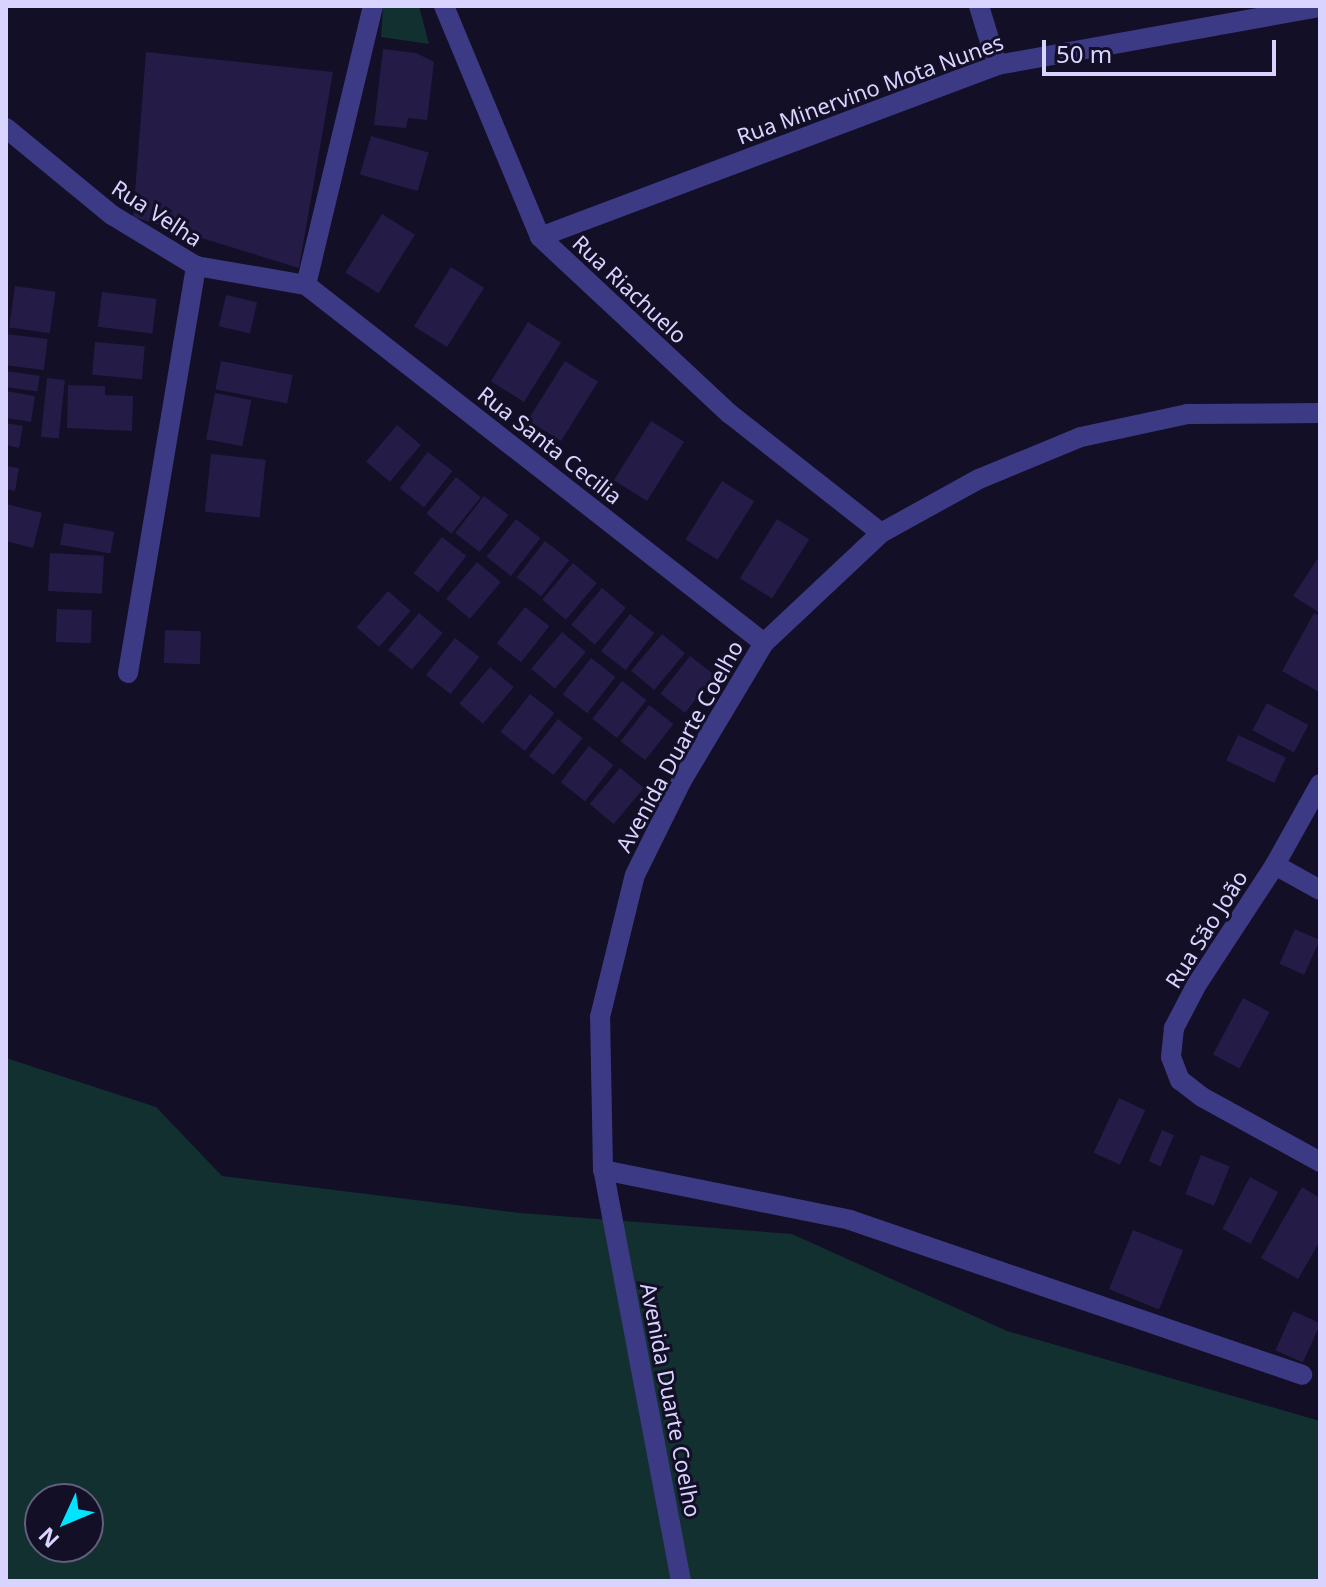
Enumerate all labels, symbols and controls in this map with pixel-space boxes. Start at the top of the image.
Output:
scale bar [1046,24,1280,74]
street label: Rua Minervino Mota Nunes [733,28,1007,150]
text: 50 m [1056,37,1112,70]
street label: Rua Velha [107,174,207,252]
street label: Rua Riachuelo [568,229,692,349]
street label: Rua Santa Cecilia [473,381,627,509]
street label: Avenida Duarte Coelho [610,636,748,856]
street label: Rua São João [1159,865,1253,993]
street label: Avenida Duarte Coelho [635,1281,707,1519]
north arrow [24,1483,104,1563]
text: N [31,1521,65,1555]

